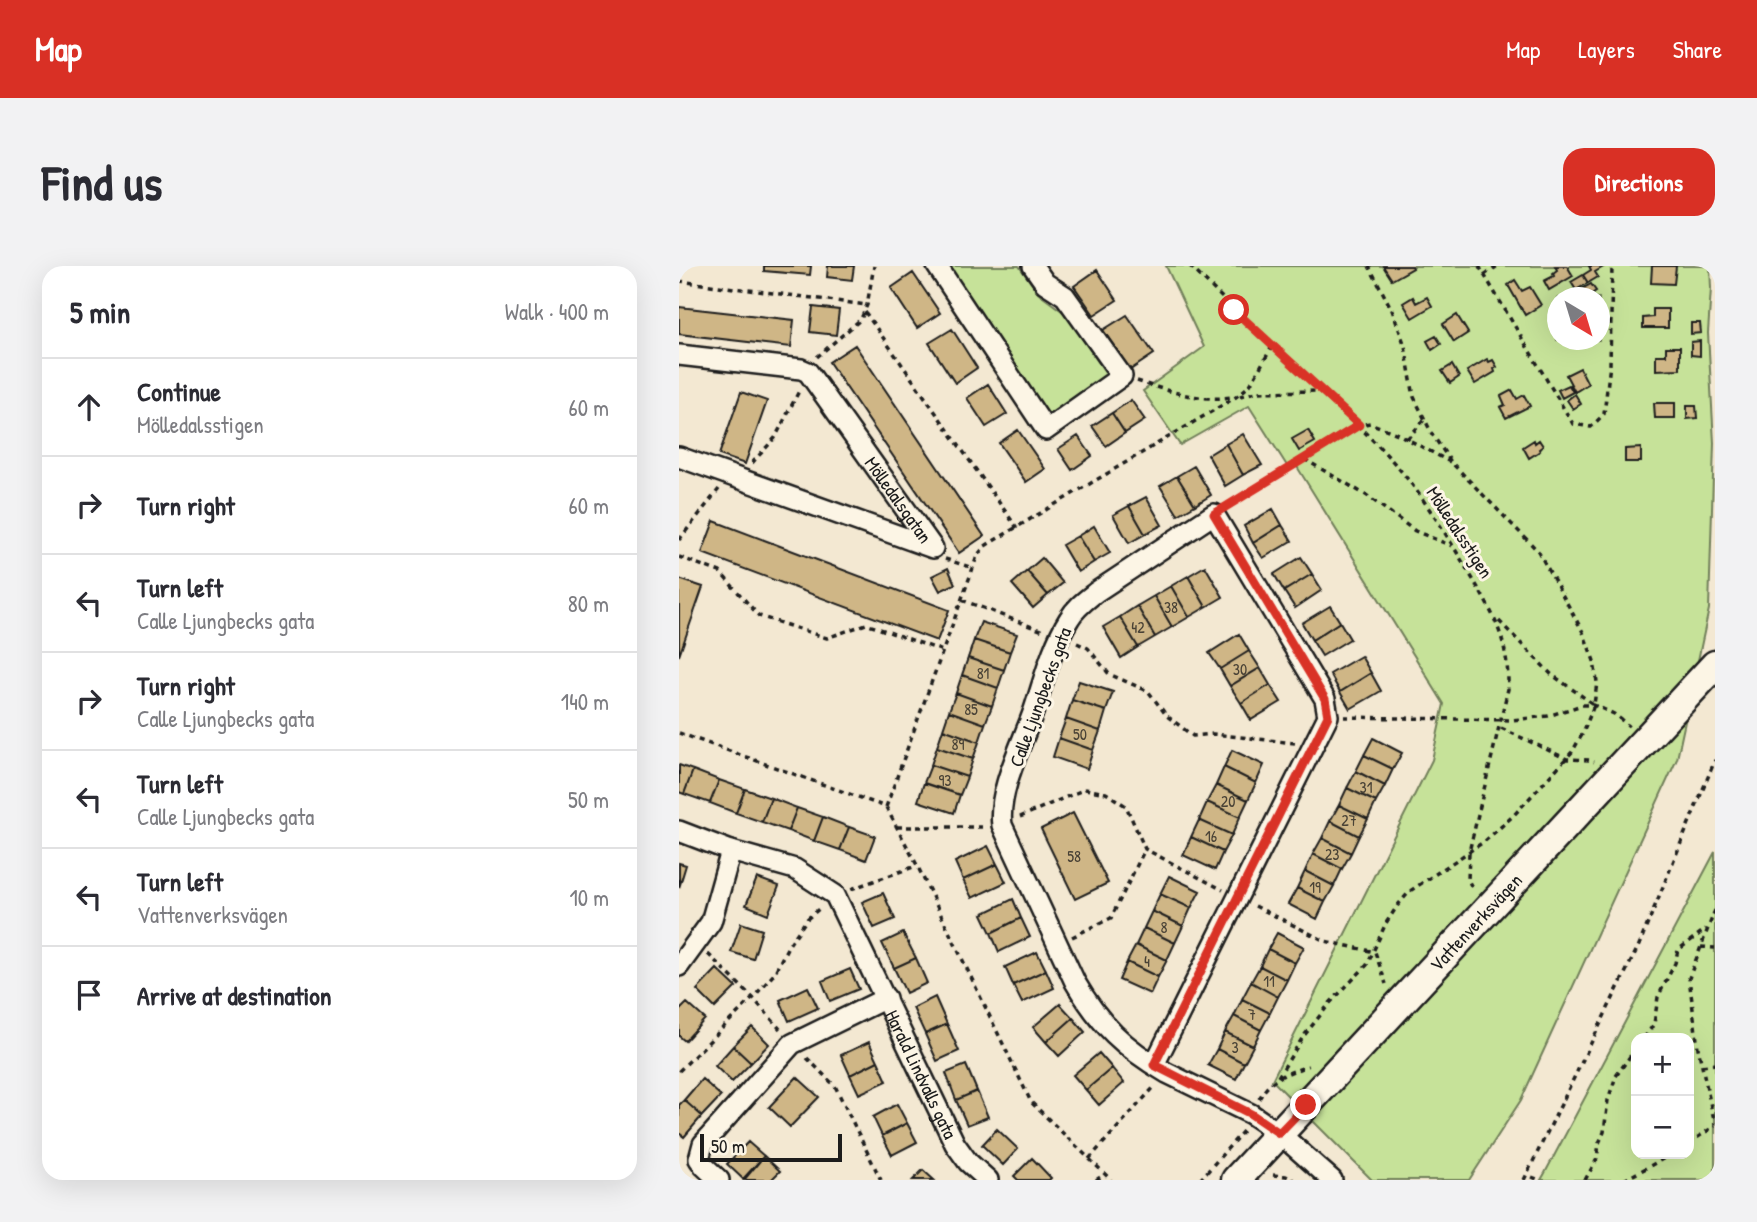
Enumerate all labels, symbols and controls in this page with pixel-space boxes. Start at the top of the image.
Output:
text: Map [35,27,82,71]
text: Map [1506,33,1540,65]
text: Layers [1578,33,1635,65]
text: Share [1673,33,1722,65]
button: Directions [1563,148,1715,216]
text: Find us [42,149,162,215]
north arrow [1547,287,1610,350]
text: 5 min [70,292,130,332]
route start [1218,294,1249,325]
text: Walk · 400 m [505,296,609,327]
text: Continue [137,374,221,409]
icon: ahead [70,388,108,426]
text: 60 m [569,392,609,423]
text: Mölledalsstigen [137,409,264,440]
street label: Mölledalsgatan [859,451,938,548]
street label: Mölledalsstigen [1421,481,1499,583]
icon: right [70,486,108,524]
text: Turn right [137,488,235,523]
text: 60 m [569,490,609,521]
text: Turn left [137,570,223,605]
icon: left [70,584,108,622]
text: 80 m [568,588,609,619]
house number: 38 [1164,596,1178,618]
text: Calle Ljungbecks gata [137,605,314,636]
house number: 42 [1131,616,1145,638]
street label: Calle Ljungbecks gata [1003,623,1077,770]
house number: 30 [1233,658,1247,680]
house number: 81 [977,662,990,684]
text: Turn right [137,668,235,703]
icon: right [70,682,108,720]
text: 140 m [561,686,609,717]
house number: 85 [964,698,978,720]
text: Calle Ljungbecks gata [137,703,314,734]
house number: 50 [1073,723,1087,745]
house number: 89 [952,733,965,755]
text: Turn left [137,766,223,801]
house number: 93 [938,769,952,791]
house number: 31 [1360,776,1373,798]
icon: left [70,780,108,818]
text: 50 m [568,784,609,815]
house number: 20 [1221,790,1235,812]
text: Calle Ljungbecks gata [137,801,314,832]
house number: 27 [1341,809,1357,831]
house number: 16 [1205,825,1217,847]
house number: 23 [1325,843,1339,865]
house number: 58 [1067,845,1081,867]
text: Turn left [137,864,223,899]
street label: Vattenverksvägen [1424,868,1528,977]
house number: 19 [1309,876,1321,898]
icon: left [70,878,108,916]
text: 10 m [569,882,609,913]
text: Vattenverksvägen [137,899,288,930]
house number: 8 [1161,916,1168,938]
house number: 4 [1144,950,1150,972]
house number: 11 [1263,970,1275,992]
icon: arrive [70,976,108,1014]
text: Arrive at destination [137,978,332,1013]
house number: 7 [1248,1003,1256,1025]
street label: Harald Lindvalls gata [879,1006,964,1144]
map controls [1631,1033,1694,1159]
button: + [1631,1033,1694,1096]
house number: 3 [1231,1036,1239,1058]
route end [1290,1089,1321,1120]
button: − [1631,1096,1694,1159]
scale bar [700,1131,842,1163]
text: 50 m [711,1133,745,1159]

